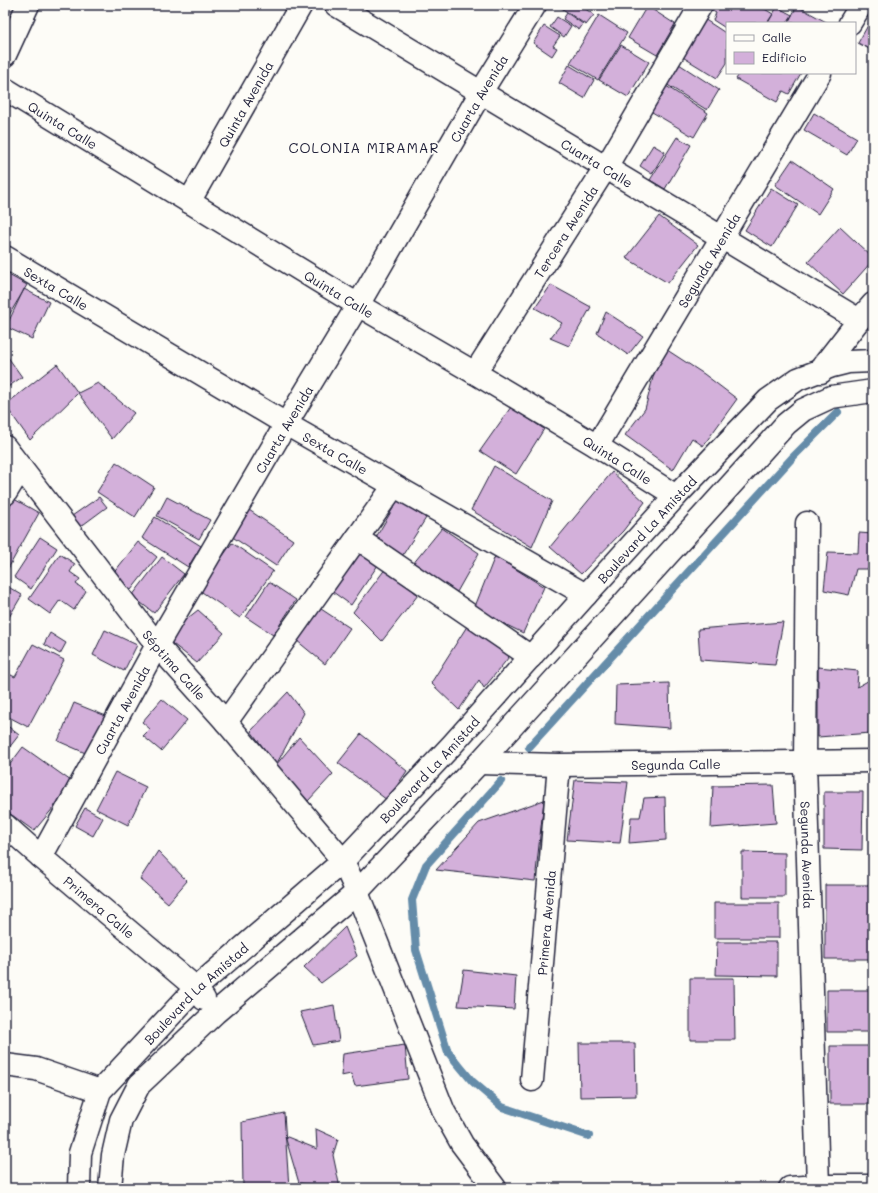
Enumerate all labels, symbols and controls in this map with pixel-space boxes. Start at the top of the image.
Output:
legend [726,22,856,74]
text: Calle [762,29,792,45]
text: Edificio [762,49,806,65]
street label: Cuarta Avenida [446,51,511,145]
street label: Quinta Avenida [214,58,276,150]
street label: Quinta Calle [25,97,101,152]
street label: Cuarta Calle [558,134,636,191]
district label: COLONIA MIRAMAR [289,138,439,157]
street label: Tercera Avenida [529,182,601,281]
street label: Segunda Avenida [673,209,743,310]
street label: Sexta Calle [21,262,92,313]
street label: Quinta Calle [301,266,377,321]
street label: Cuarta Avenida [251,382,316,476]
street label: Sexta Calle [300,427,371,478]
street label: Quinta Calle [580,431,656,487]
street label: Boulevard La Amistad [593,472,700,586]
street label: Séptima Calle [140,626,210,703]
street label: Cuarta Avenida [90,662,153,757]
street label: Boulevard La Amistad [375,712,482,826]
street label: Segunda Calle [631,754,721,773]
street label: Segunda Avenida [798,801,818,909]
street label: Primera Avenida [533,869,558,976]
street label: Primera Calle [61,872,139,941]
street label: Boulevard La Amistad [140,939,251,1048]

